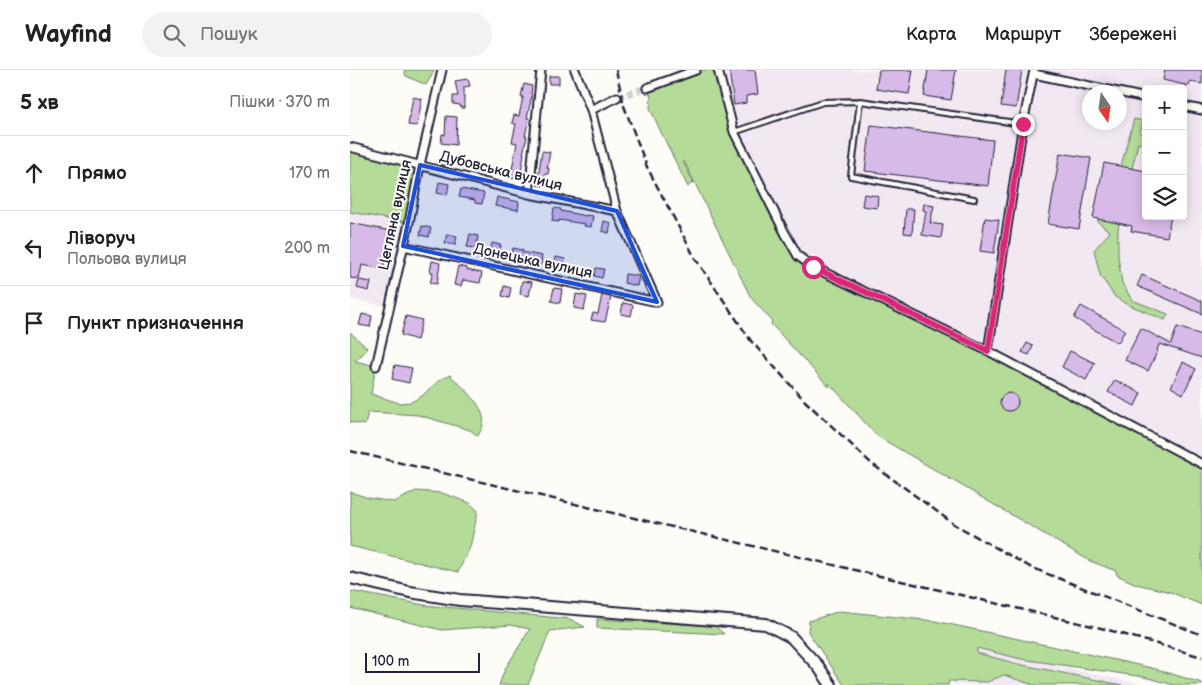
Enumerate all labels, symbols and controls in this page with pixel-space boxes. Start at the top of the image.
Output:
search box [142,12,492,57]
text: Wayfind [25,20,112,49]
icon: search [160,21,188,49]
text: Пошук [200,23,258,46]
text: Карта [906,24,957,45]
text: Маршрут [985,24,1061,45]
text: Збережені [1089,24,1177,45]
north arrow [1082,85,1127,130]
map controls [1142,85,1187,220]
button: + [1142,85,1187,130]
text: 5 хв [20,90,59,115]
text: Пішки · 370 m [229,93,330,112]
route end [1012,113,1035,136]
button: − [1142,130,1187,175]
street label: Дубовська вулиця [438,147,564,195]
street label: Цегляна вулиця [374,158,416,272]
icon: ahead [20,159,48,187]
text: Прямо [67,162,127,185]
text: 170 m [289,164,330,183]
button: layers [1142,175,1187,220]
text: Ліворуч [67,227,136,250]
icon: left [20,234,48,262]
text: 200 m [284,239,330,258]
street label: Донецька вулиця [472,239,594,283]
text: Польова вулиця [67,250,187,269]
route start [802,256,825,279]
icon: arrive [20,309,48,337]
text: Пункт призначення [67,312,244,335]
scale bar [365,650,480,673]
text: 100 m [372,653,409,670]

